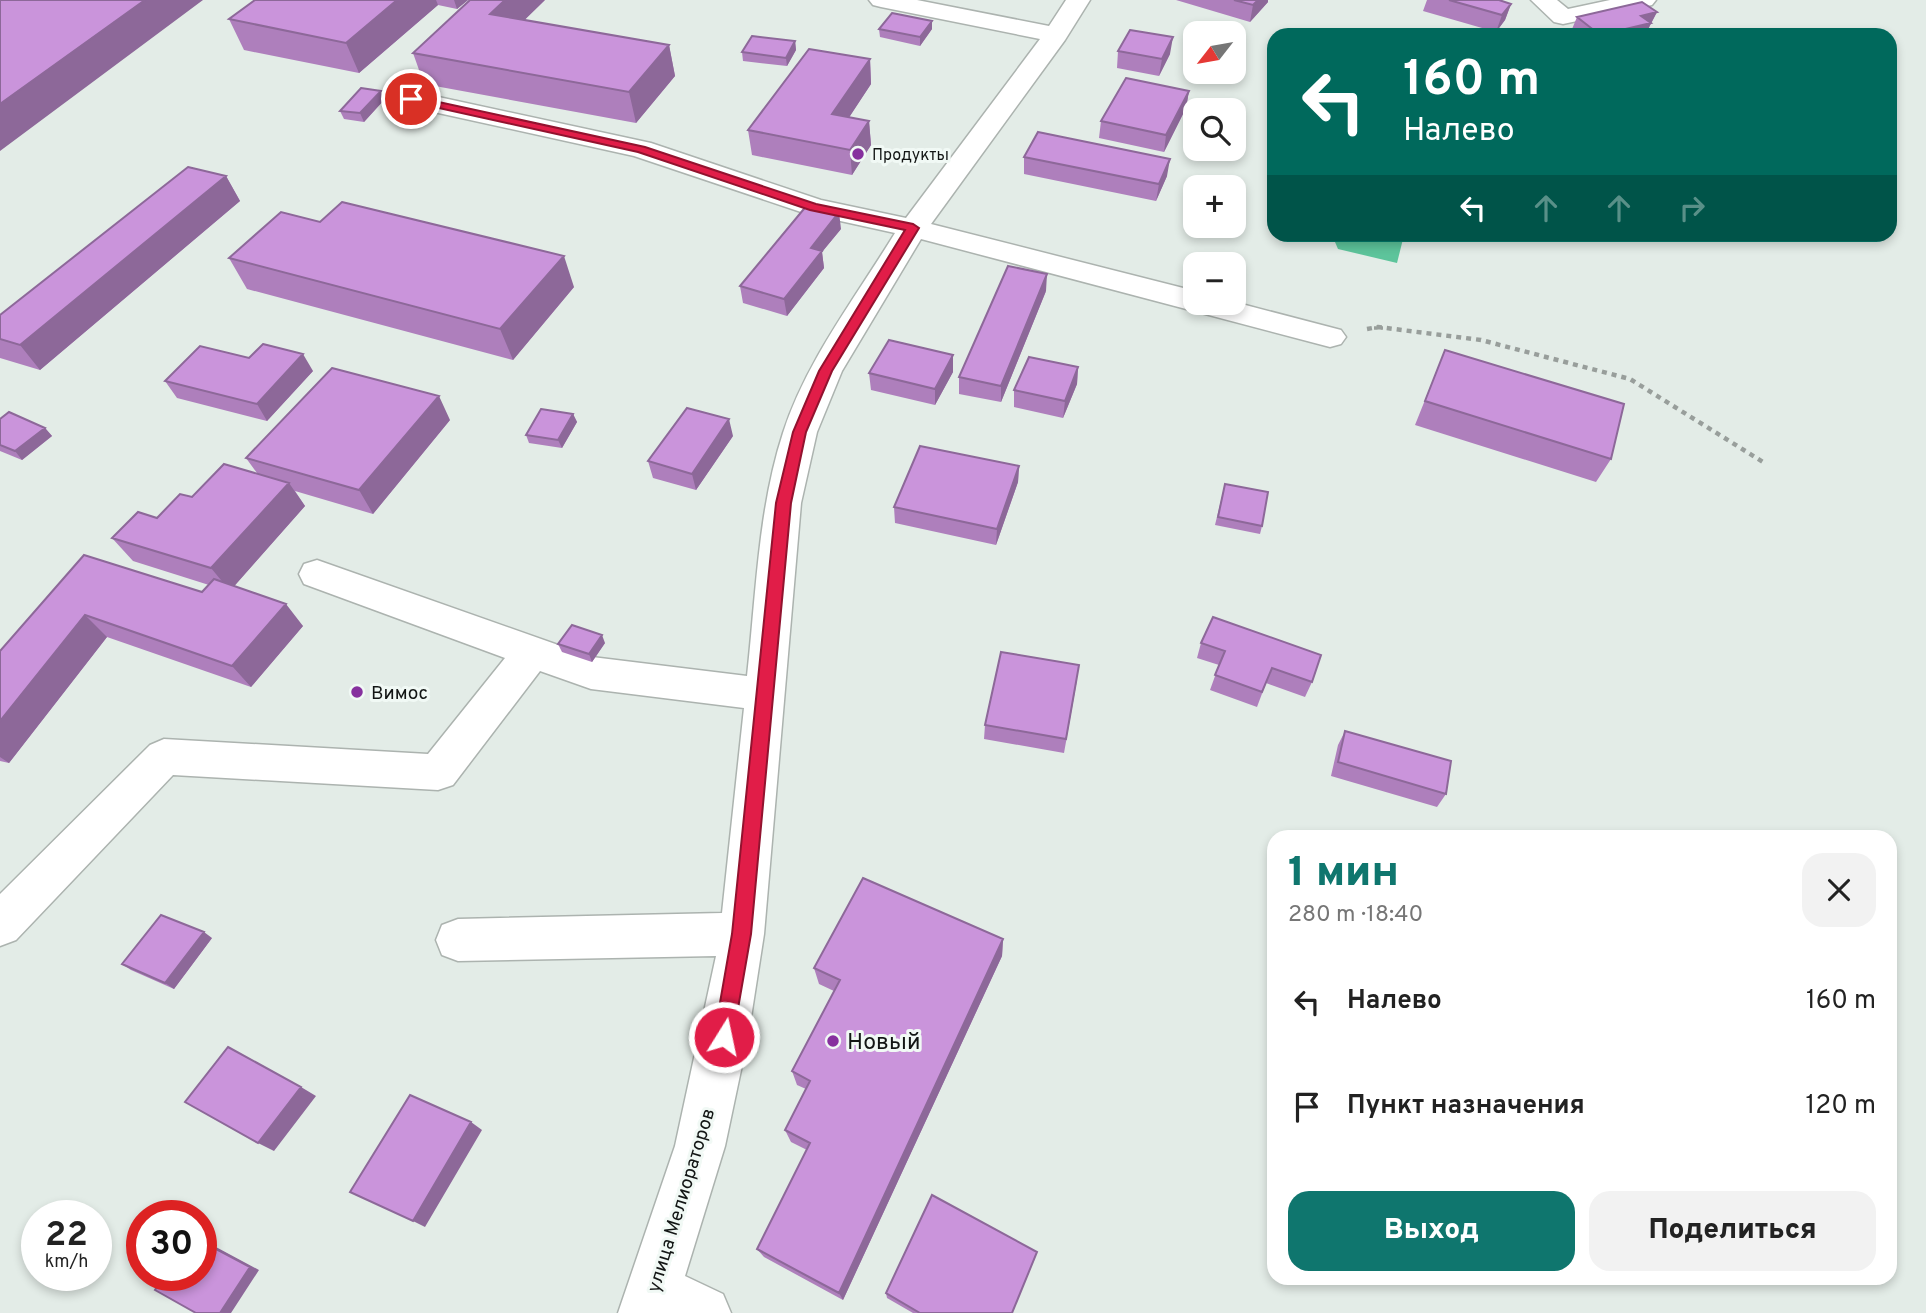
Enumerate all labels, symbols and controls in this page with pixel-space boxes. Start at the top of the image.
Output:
north arrow [1183,21,1246,84]
map controls [1183,21,1246,315]
text: 160 m [1403,51,1540,113]
icon: left [1288,56,1379,147]
pin [381,69,441,129]
icon: arrive [392,80,430,118]
button: search [1183,98,1246,161]
text: Налево [1403,112,1515,152]
marker: Продукты [850,146,866,162]
place label: Продукты [872,146,949,166]
button: + [1183,175,1246,238]
icon: left [1454,189,1492,227]
icon: ahead [1527,189,1565,227]
icon: ahead [1600,189,1638,227]
icon: right [1673,189,1711,227]
button: − [1183,252,1246,315]
place label: Вимос [371,682,428,706]
marker: Вимос [349,684,365,700]
text: 1 мин [1288,848,1399,901]
button: close [1802,853,1876,927]
text: 280 m · 18:40 [1288,901,1423,930]
icon: left [1288,983,1326,1021]
text: Налево [1347,985,1442,1018]
text: 160 m [1806,985,1876,1018]
position arrow [687,1000,761,1074]
place label: Новый [847,1029,921,1058]
marker: Новый [825,1033,841,1049]
icon: arrive [1288,1088,1326,1126]
text: Пункт назначения [1347,1090,1585,1123]
text: 120 m [1806,1090,1876,1123]
street label: улица Мелиораторов [643,1106,721,1295]
button: Выход [1288,1191,1575,1271]
button: Поделиться [1589,1191,1876,1271]
speed limit sign: 30 [126,1200,217,1291]
text: 22 [45,1214,88,1258]
text: km/h [45,1251,88,1274]

